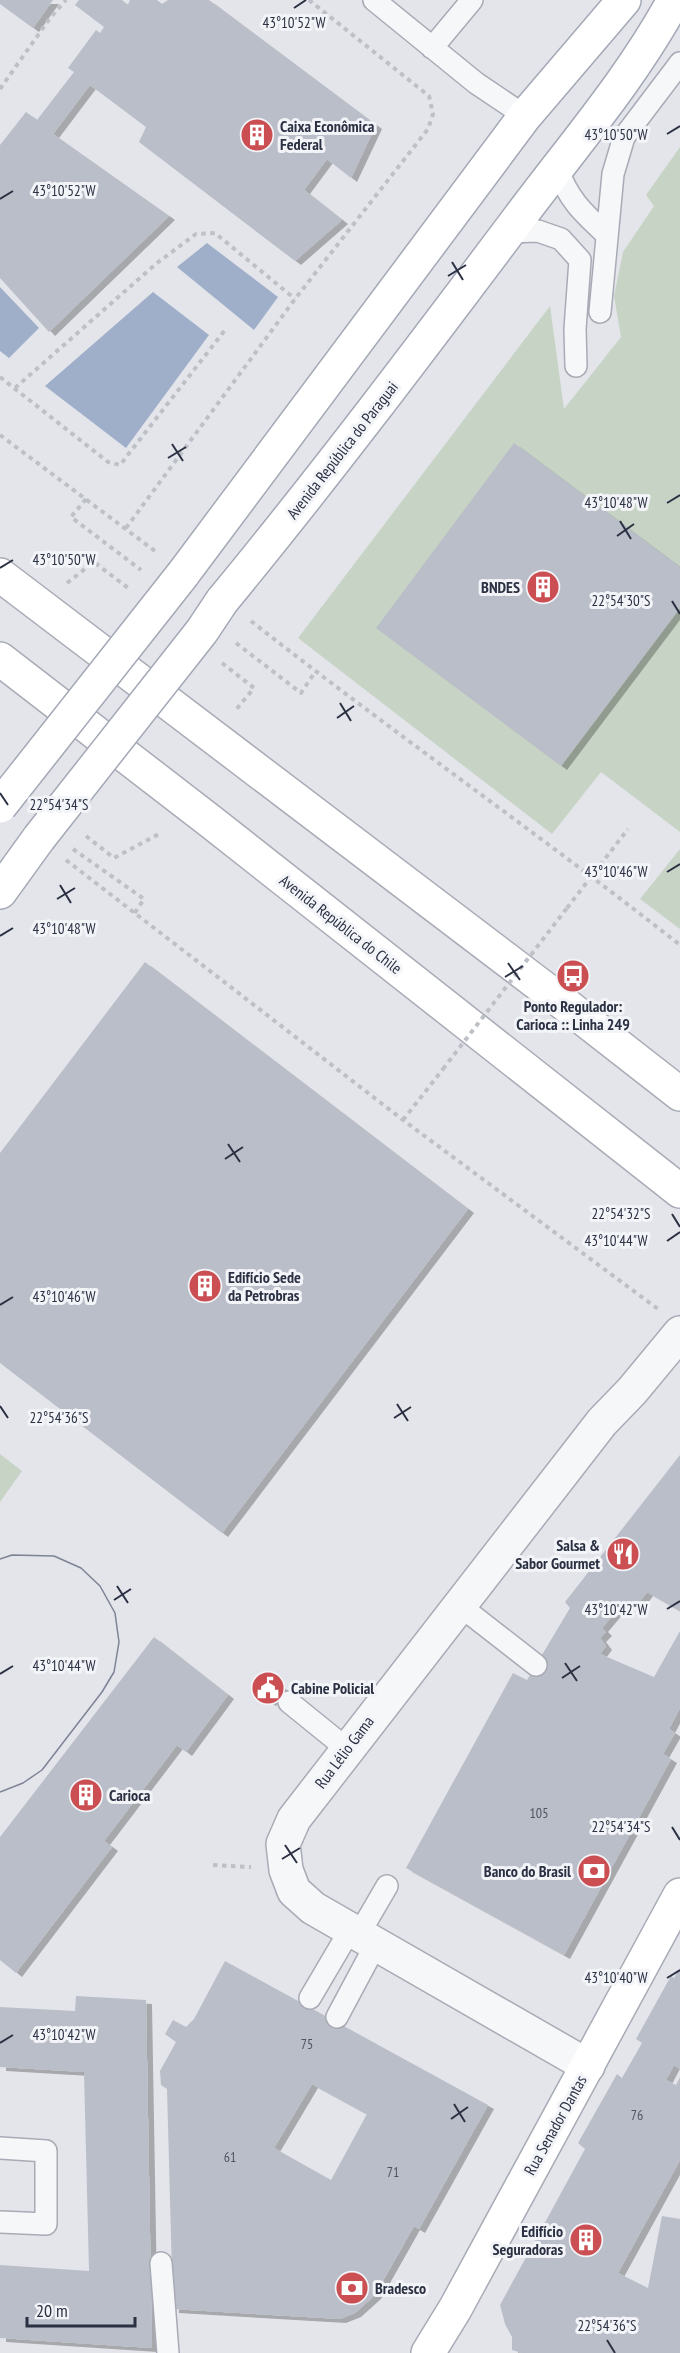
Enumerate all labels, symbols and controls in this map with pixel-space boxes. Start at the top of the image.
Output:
text: 43°10'52"W [262,13,326,32]
place label: Caixa Econômica Federal [280,116,375,154]
building icon: Caixa Econômica Federal [239,117,275,153]
text: 43°10'50"W [584,125,648,144]
text: 43°10'52"W [32,181,96,200]
street label: Avenida República do Paraguai [282,377,402,523]
text: 43°10'48"W [584,493,648,512]
text: 43°10'50"W [32,550,96,569]
building icon: BNDES [525,569,561,605]
place label: BNDES [481,577,520,597]
text: 22°54'30"S [591,591,651,610]
text: 22°54'34"S [29,795,89,814]
text: 43°10'46"W [584,862,648,881]
street label: Avenida República do Chile [276,870,406,978]
text: 43°10'48"W [32,919,96,938]
bus stop icon: Ponto Regulador: Carioca :: Linha 249 [555,958,591,994]
place label: Ponto Regulador: Carioca :: Linha 249 [516,996,630,1034]
text: 22°54'32"S [591,1204,651,1223]
text: 43°10'44"W [584,1231,648,1250]
place label: Edifício Sede da Petrobras [228,1267,301,1305]
building icon: Edifício Sede da Petrobras [187,1268,223,1304]
text: 43°10'46"W [32,1287,96,1306]
text: 22°54'36"S [29,1408,89,1427]
place label: Salsa & Sabor Gourmet [515,1535,600,1573]
restaurant icon: Salsa & Sabor Gourmet [605,1536,641,1572]
text: 43°10'42"W [584,1600,648,1619]
text: 43°10'44"W [32,1656,96,1675]
public building icon: Cabine Policial [250,1670,286,1706]
place label: Cabine Policial [291,1678,374,1698]
street label: Rua Lélio Gama [310,1712,378,1792]
building icon: Carioca [68,1777,104,1813]
place label: Carioca [109,1785,151,1805]
house number: 105 [530,1804,548,1822]
text: 22°54'34"S [591,1817,651,1836]
bank icon: Banco do Brasil [576,1853,612,1889]
place label: Banco do Brasil [484,1861,571,1881]
text: 43°10'40"W [584,1968,648,1987]
text: 43°10'42"W [32,2025,96,2044]
house number: 75 [301,2035,313,2053]
street label: Rua Senador Dantas [519,2072,591,2178]
house number: 76 [631,2106,643,2124]
house number: 61 [224,2148,236,2166]
house number: 71 [387,2163,399,2181]
place label: Edifício Seguradoras [492,2221,563,2259]
building icon: Edifício Seguradoras [568,2222,604,2258]
bank icon: Bradesco [334,2270,370,2306]
place label: Bradesco [375,2278,426,2298]
scale bar [27,2290,135,2328]
text: 20 m [36,2299,68,2322]
text: 22°54'36"S [577,2316,637,2335]

